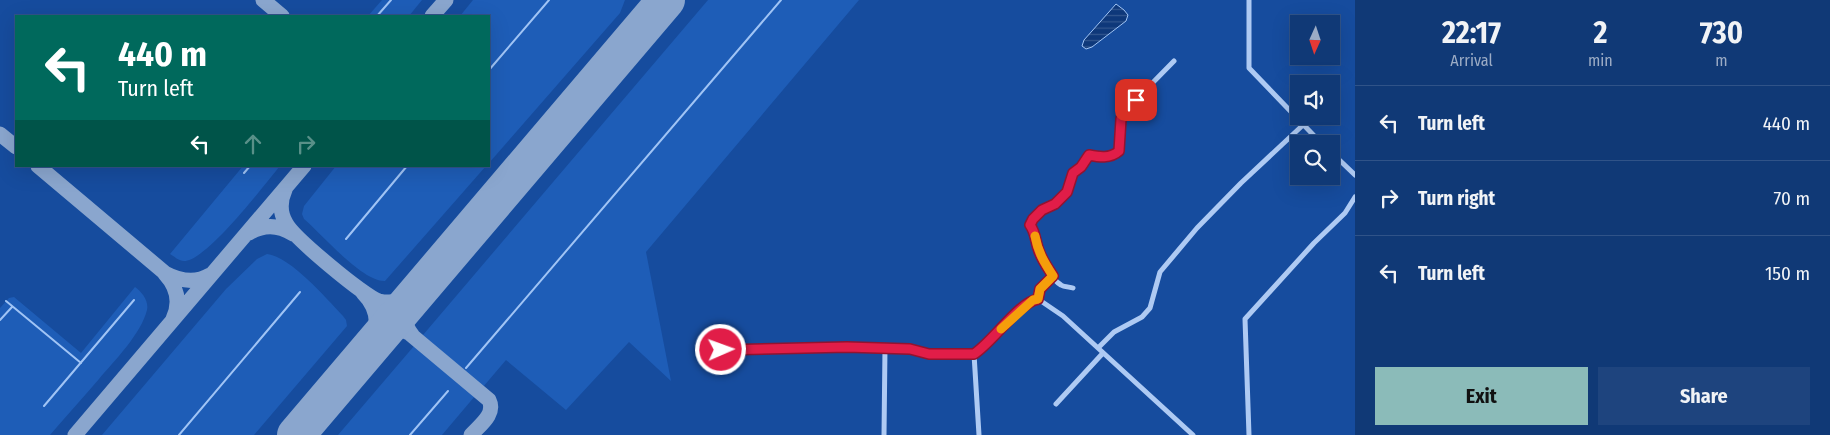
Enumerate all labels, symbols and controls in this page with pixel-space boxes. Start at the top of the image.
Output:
north arrow [1290,15,1340,65]
map controls [1290,15,1340,185]
text: 22:17 [1442,15,1501,51]
text: 2 [1593,15,1607,51]
text: 730 [1700,15,1743,51]
text: 440 m [118,33,207,75]
icon: left [35,35,100,100]
text: Arrival [1450,51,1493,70]
text: min [1588,51,1613,70]
text: m [1715,51,1728,70]
text: Turn left [118,75,194,102]
button: sound [1290,75,1340,125]
pin [1115,79,1157,121]
icon: arrive [1122,86,1150,114]
icon: left [1375,109,1403,137]
text: Turn left [1418,112,1485,135]
text: 440 m [1763,112,1810,135]
icon: left [186,130,214,158]
icon: ahead [239,130,267,158]
icon: right [292,130,320,158]
button: search [1290,135,1340,185]
icon: right [1375,184,1403,212]
text: Turn right [1418,187,1495,210]
text: 70 m [1774,187,1810,210]
icon: left [1375,259,1403,287]
text: Turn left [1418,262,1485,285]
text: 150 m [1765,262,1810,285]
position arrow [694,323,746,375]
button: Exit [1375,367,1588,425]
button: Share [1598,367,1810,425]

